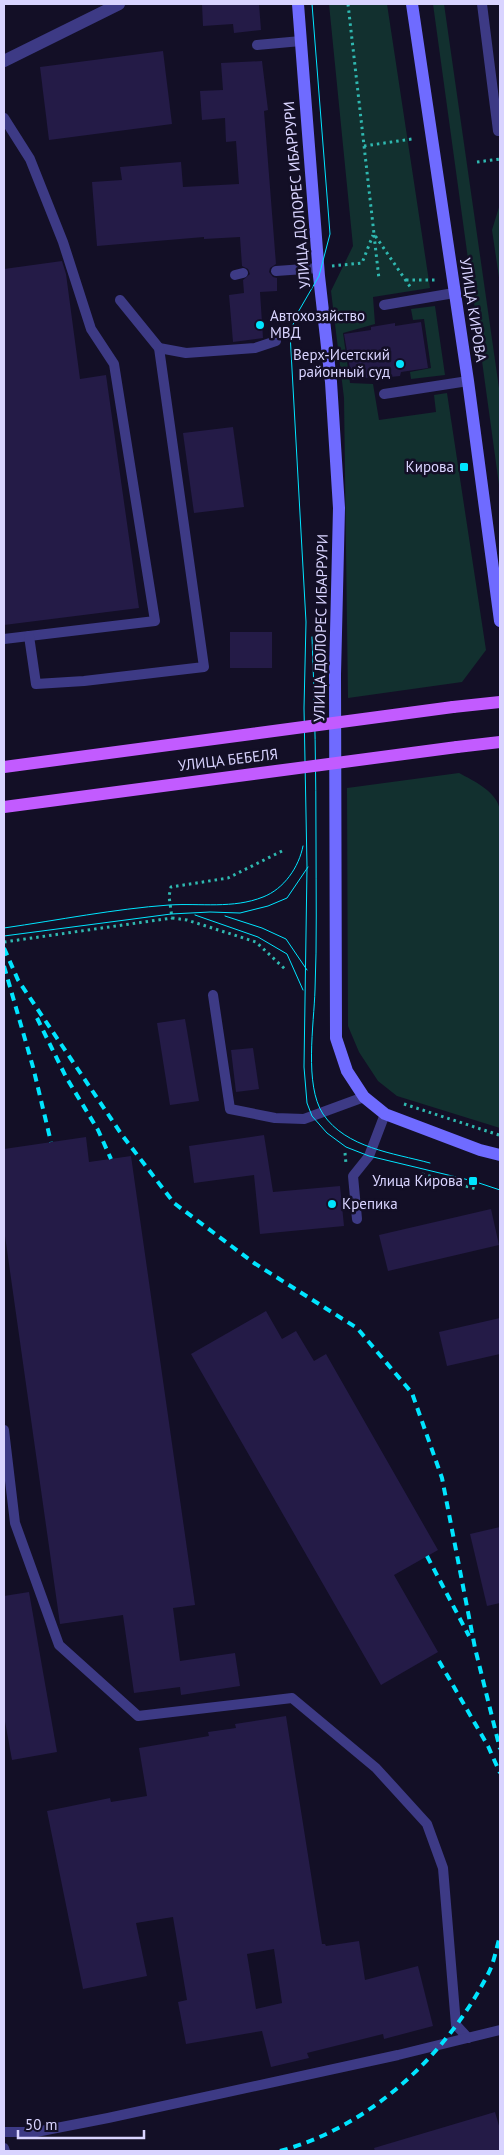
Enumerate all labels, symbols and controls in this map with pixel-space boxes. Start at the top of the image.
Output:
street label: УЛИЦА ДОЛОРЕС ИБАРРУРИ [279,101,314,289]
street label: УЛИЦА КИРОВА [456,256,491,364]
place label: Автохозяйство МВД [270,306,365,342]
marker: Автохозяйство МВД [254,319,266,331]
place label: Верх-Исетский районный суд [293,345,390,381]
marker: Верх-Исетский районный суд [394,358,406,370]
place label: Кирова [406,457,454,476]
marker: Кирова [458,461,470,473]
street label: УЛИЦА ДОЛОРЕС ИБАРРУРИ [309,534,332,722]
street label: УЛИЦА БЕБЕЛЯ [177,744,279,775]
place label: Улица Кирова [372,1171,463,1190]
marker: Улица Кирова [467,1175,479,1187]
place label: Крепика [342,1194,398,1213]
marker: Крепика [326,1198,338,1210]
scale bar [18,2108,144,2140]
text: 50 m [25,2115,58,2134]

